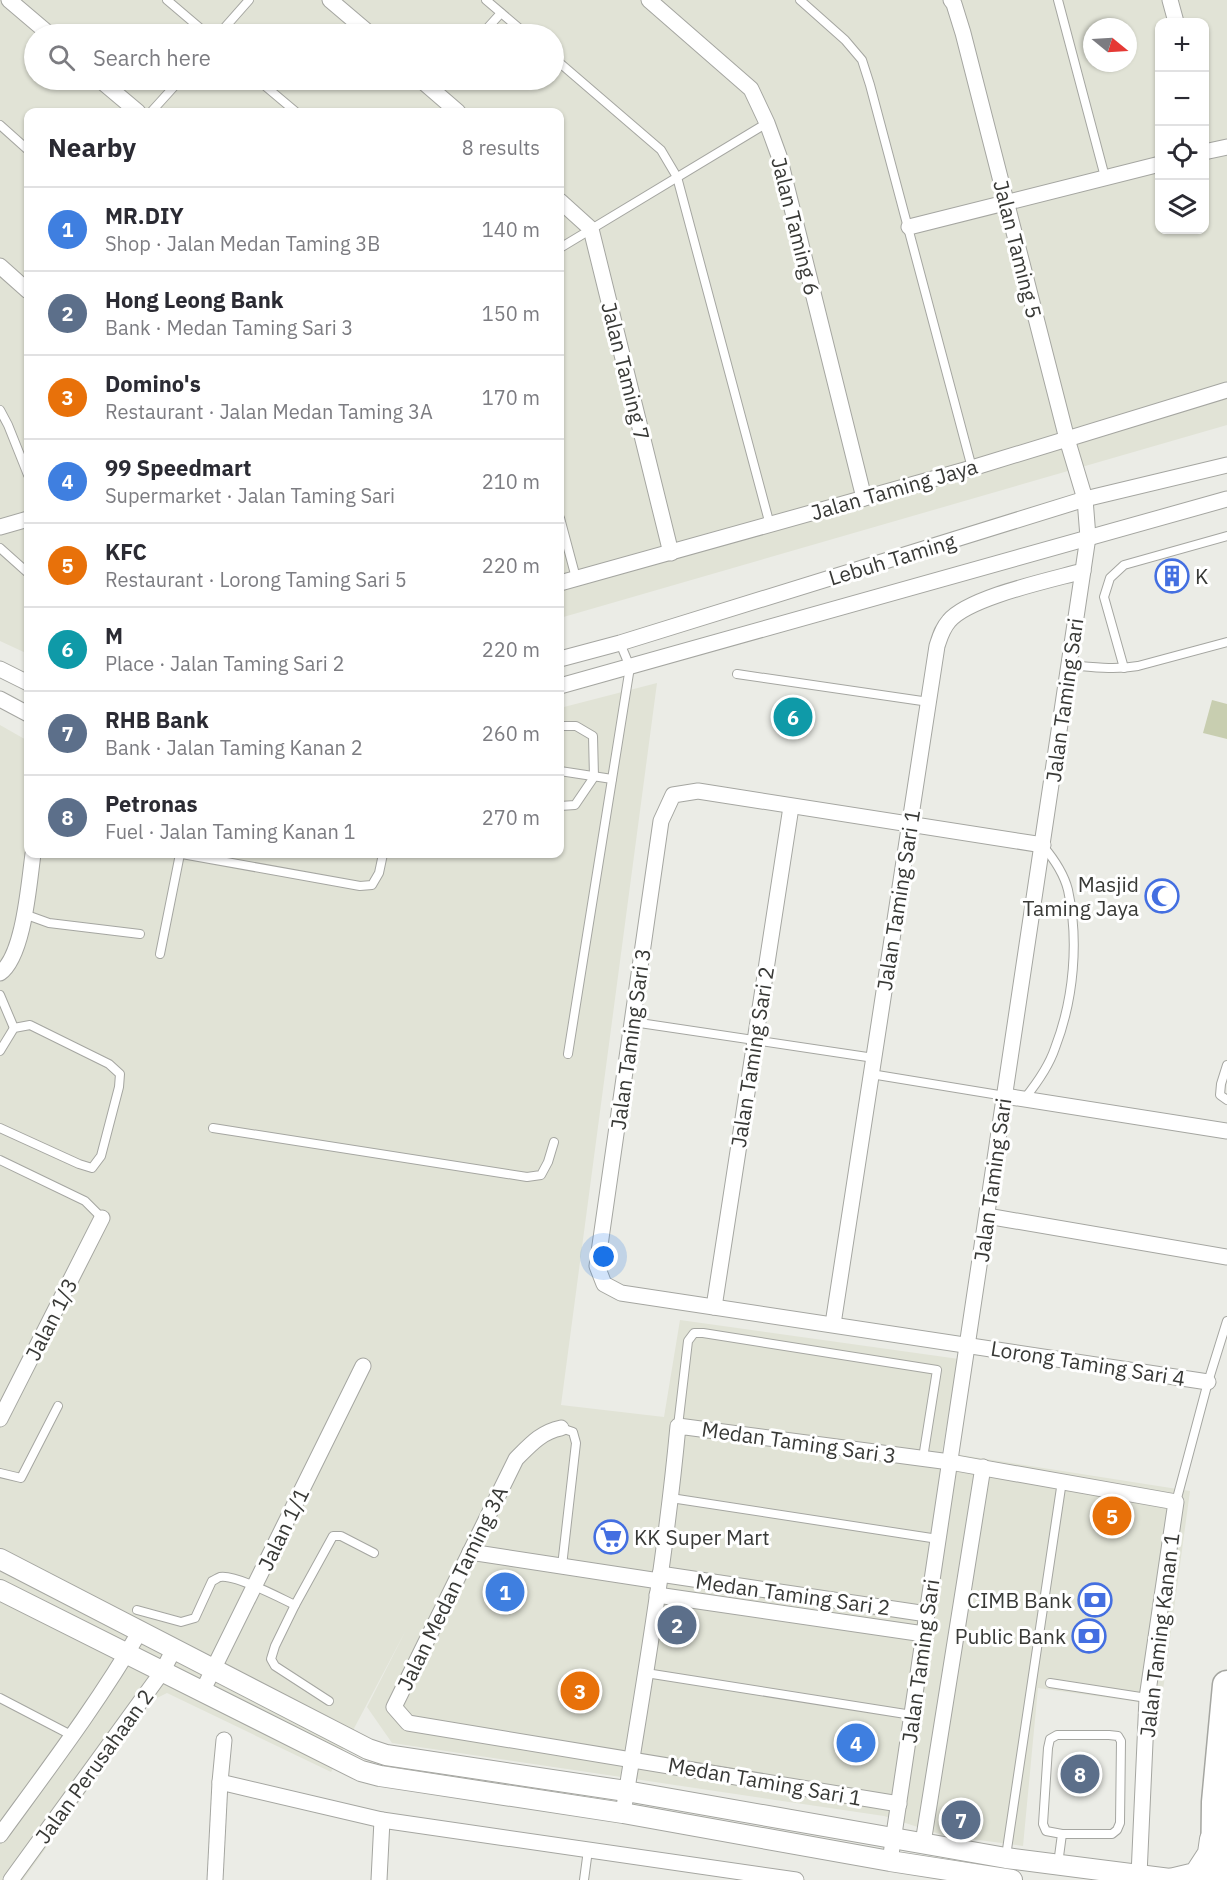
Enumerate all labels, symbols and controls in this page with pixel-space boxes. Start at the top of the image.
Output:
north arrow [1083,18,1137,72]
map controls [1155,18,1209,234]
button: + [1155,18,1209,72]
search box [24,24,564,90]
icon: search [45,41,78,74]
text: Search here [93,43,211,72]
button: − [1155,72,1209,126]
button: locate [1155,126,1209,180]
text: Nearby [48,130,136,164]
text: 8 results [462,134,540,161]
street label: Jalan Taming 6 [765,154,827,298]
street label: Jalan Taming 5 [987,177,1049,321]
button: layers [1155,180,1209,234]
text: MR.DIY [105,201,184,230]
text: 1 [62,216,74,243]
text: 140 m [482,216,540,243]
text: Shop · Jalan Medan Taming 3B [105,230,380,257]
text: Hong Leong Bank [105,285,283,314]
street label: Jalan Taming 7 [595,299,657,443]
text: 2 [62,300,74,327]
text: 150 m [482,300,540,327]
text: Bank · Medan Taming Sari 3 [105,314,353,341]
text: Domino's [105,369,201,398]
text: 3 [62,384,74,411]
text: 170 m [482,384,540,411]
text: Restaurant · Jalan Medan Taming 3A [105,398,433,425]
street label: Jalan Taming Jaya [807,452,981,526]
text: 99 Speedmart [105,453,251,482]
text: 4 [62,468,74,495]
text: 210 m [482,468,540,495]
text: Supermarket · Jalan Taming Sari [105,482,395,509]
street label: Lebuh Taming [825,526,959,592]
text: KFC [105,537,147,566]
text: 5 [62,552,74,579]
text: 220 m [482,552,540,579]
building icon: K [1154,558,1190,594]
place label: K [1195,562,1208,590]
text: Restaurant · Lorong Taming Sari 5 [105,566,407,593]
street label: Jalan Taming Sari [1039,616,1089,784]
text: M [105,621,123,650]
text: 6 [62,636,74,663]
text: 220 m [482,636,540,663]
text: Place · Jalan Taming Sari 2 [105,650,344,677]
pin: 6 [774,694,812,740]
text: RHB Bank [105,705,209,734]
text: 7 [62,720,74,747]
text: 260 m [482,720,540,747]
text: Bank · Jalan Taming Kanan 2 [105,734,363,761]
text: Petronas [105,789,198,818]
text: 8 [62,804,74,831]
text: 270 m [482,804,540,831]
street label: Jalan Taming Sari 1 [870,807,926,993]
text: Fuel · Jalan Taming Kanan 1 [105,818,356,845]
place label: Masjid Taming Jaya [1022,870,1139,922]
mosque icon: Masjid Taming Jaya [1144,878,1180,914]
street label: Jalan Taming Sari 3 [603,946,657,1132]
street label: Jalan Taming Sari 2 [724,964,780,1150]
street label: Jalan Taming Sari [967,1096,1017,1264]
your location [589,1242,618,1271]
street label: Jalan 1/3 [18,1273,84,1365]
street label: Lorong Taming Sari 4 [989,1334,1187,1392]
street label: Medan Taming Sari 3 [700,1414,898,1470]
street label: Jalan Medan Taming 3A [390,1481,514,1695]
street label: Jalan 1/1 [251,1483,315,1575]
pin: 5 [1092,1494,1132,1538]
supermarket icon: KK Super Mart [593,1519,629,1555]
place label: KK Super Mart [634,1523,770,1551]
street label: Jalan Taming Kanan 1 [1133,1531,1185,1739]
street label: Medan Taming Sari 2 [694,1566,892,1622]
pin: 1 [486,1570,524,1614]
street label: Jalan Taming Sari [895,1577,945,1745]
bank icon: CIMB Bank [1077,1582,1113,1618]
place label: CIMB Bank [967,1586,1072,1614]
pin: 2 [658,1602,696,1648]
bank icon: Public Bank [1071,1618,1107,1654]
place label: Public Bank [955,1622,1066,1650]
pin: 3 [560,1668,600,1714]
street label: Jalan Perusahaan 2 [28,1683,160,1849]
pin: 4 [836,1720,876,1766]
street label: Medan Taming Sari 1 [666,1750,864,1812]
pin: 8 [1060,1752,1100,1796]
pin: 7 [942,1798,980,1842]

